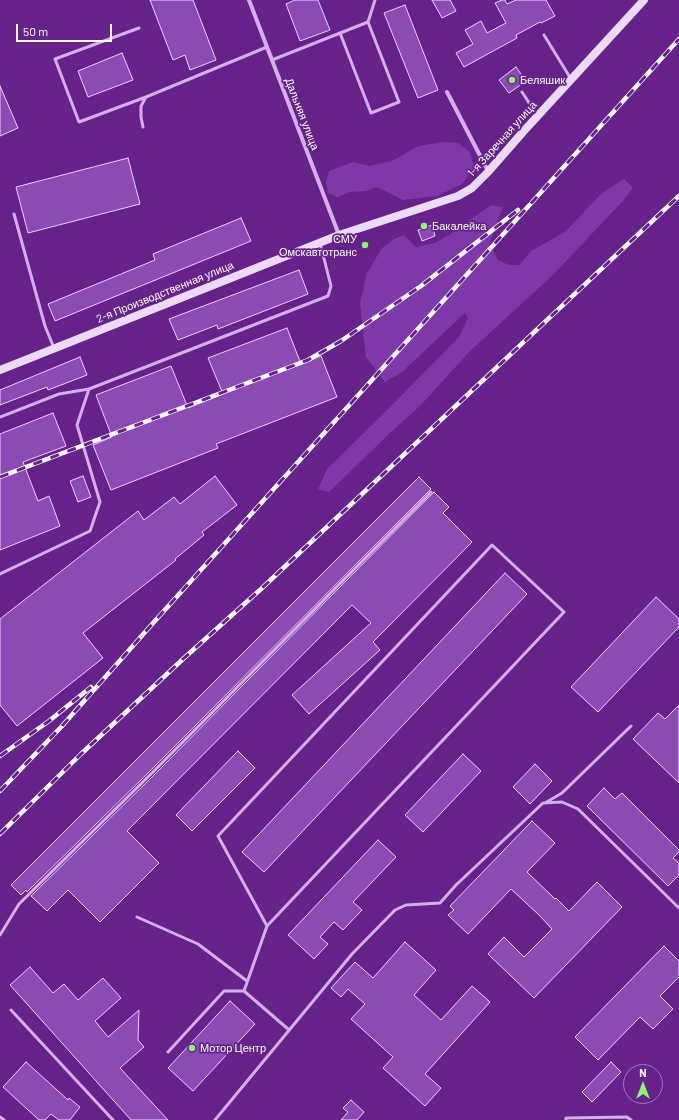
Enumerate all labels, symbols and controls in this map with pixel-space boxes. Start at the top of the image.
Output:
scale bar [18,16,114,42]
text: 50 m [23,24,48,38]
place label: Беляшик [520,73,565,87]
marker: Беляшик [507,75,517,85]
street label: Дальняя улица [282,76,322,152]
street label: 1-я Заречная улица [465,98,539,180]
place label: Бакалейка [432,219,486,233]
marker: Бакалейка [419,221,429,231]
place label: СМУ Омскавтотранс [279,232,357,258]
marker: СМУ Омскавтотранс [360,240,370,250]
street label: 2-я Производственная улица [94,258,236,326]
place label: Мотор Центр [200,1041,266,1055]
marker: Мотор Центр [187,1043,197,1053]
north arrow [623,1064,663,1104]
text: N [639,1066,647,1079]

